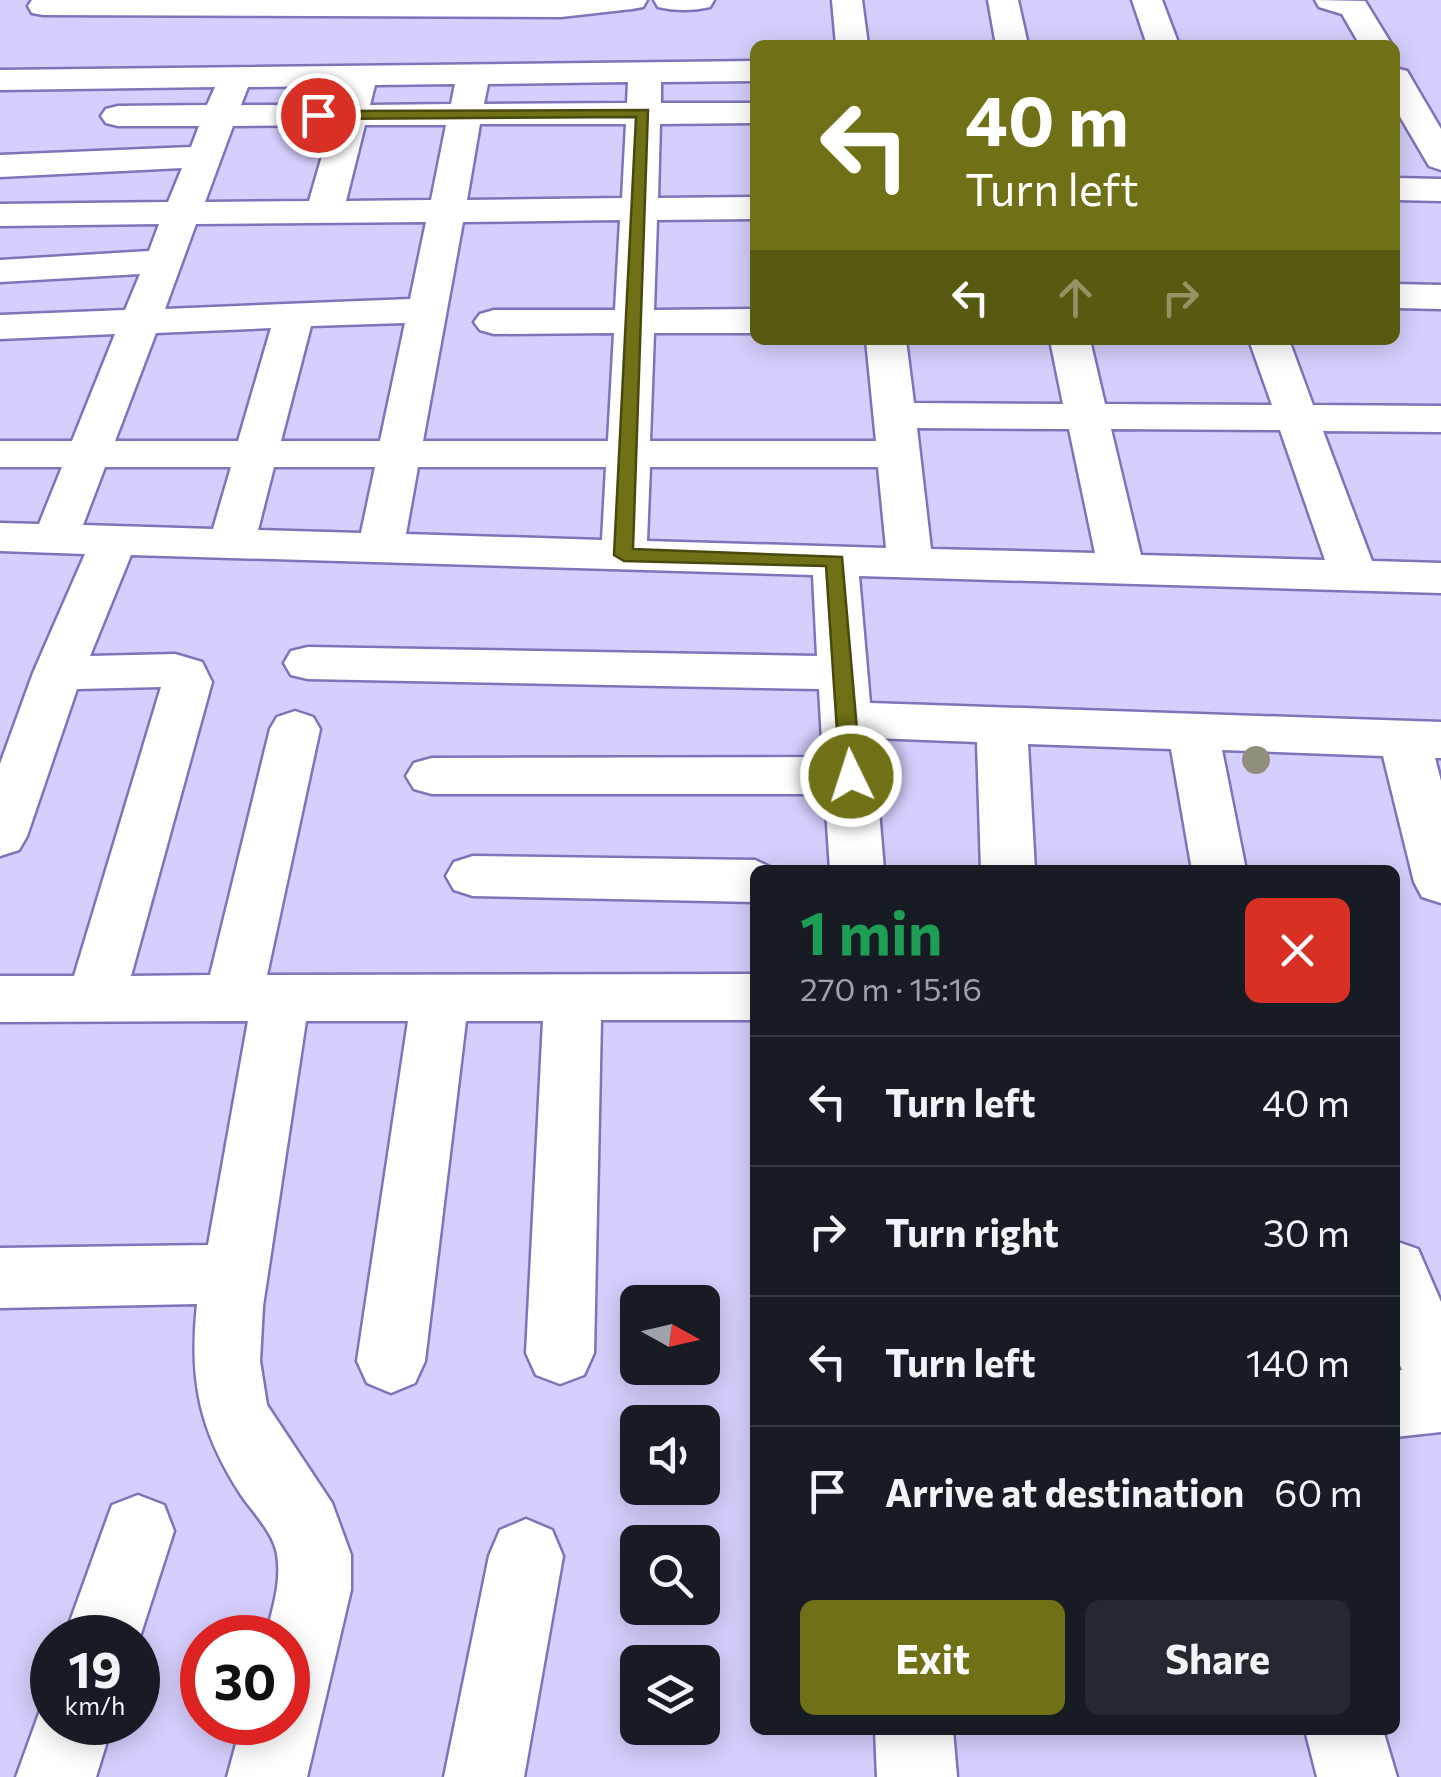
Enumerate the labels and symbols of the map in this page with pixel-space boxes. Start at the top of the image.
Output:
pin [276,73,361,158]
position arrow [799,724,903,828]
north arrow [620,1285,720,1385]
speed limit sign: 30 [180,1615,310,1745]

